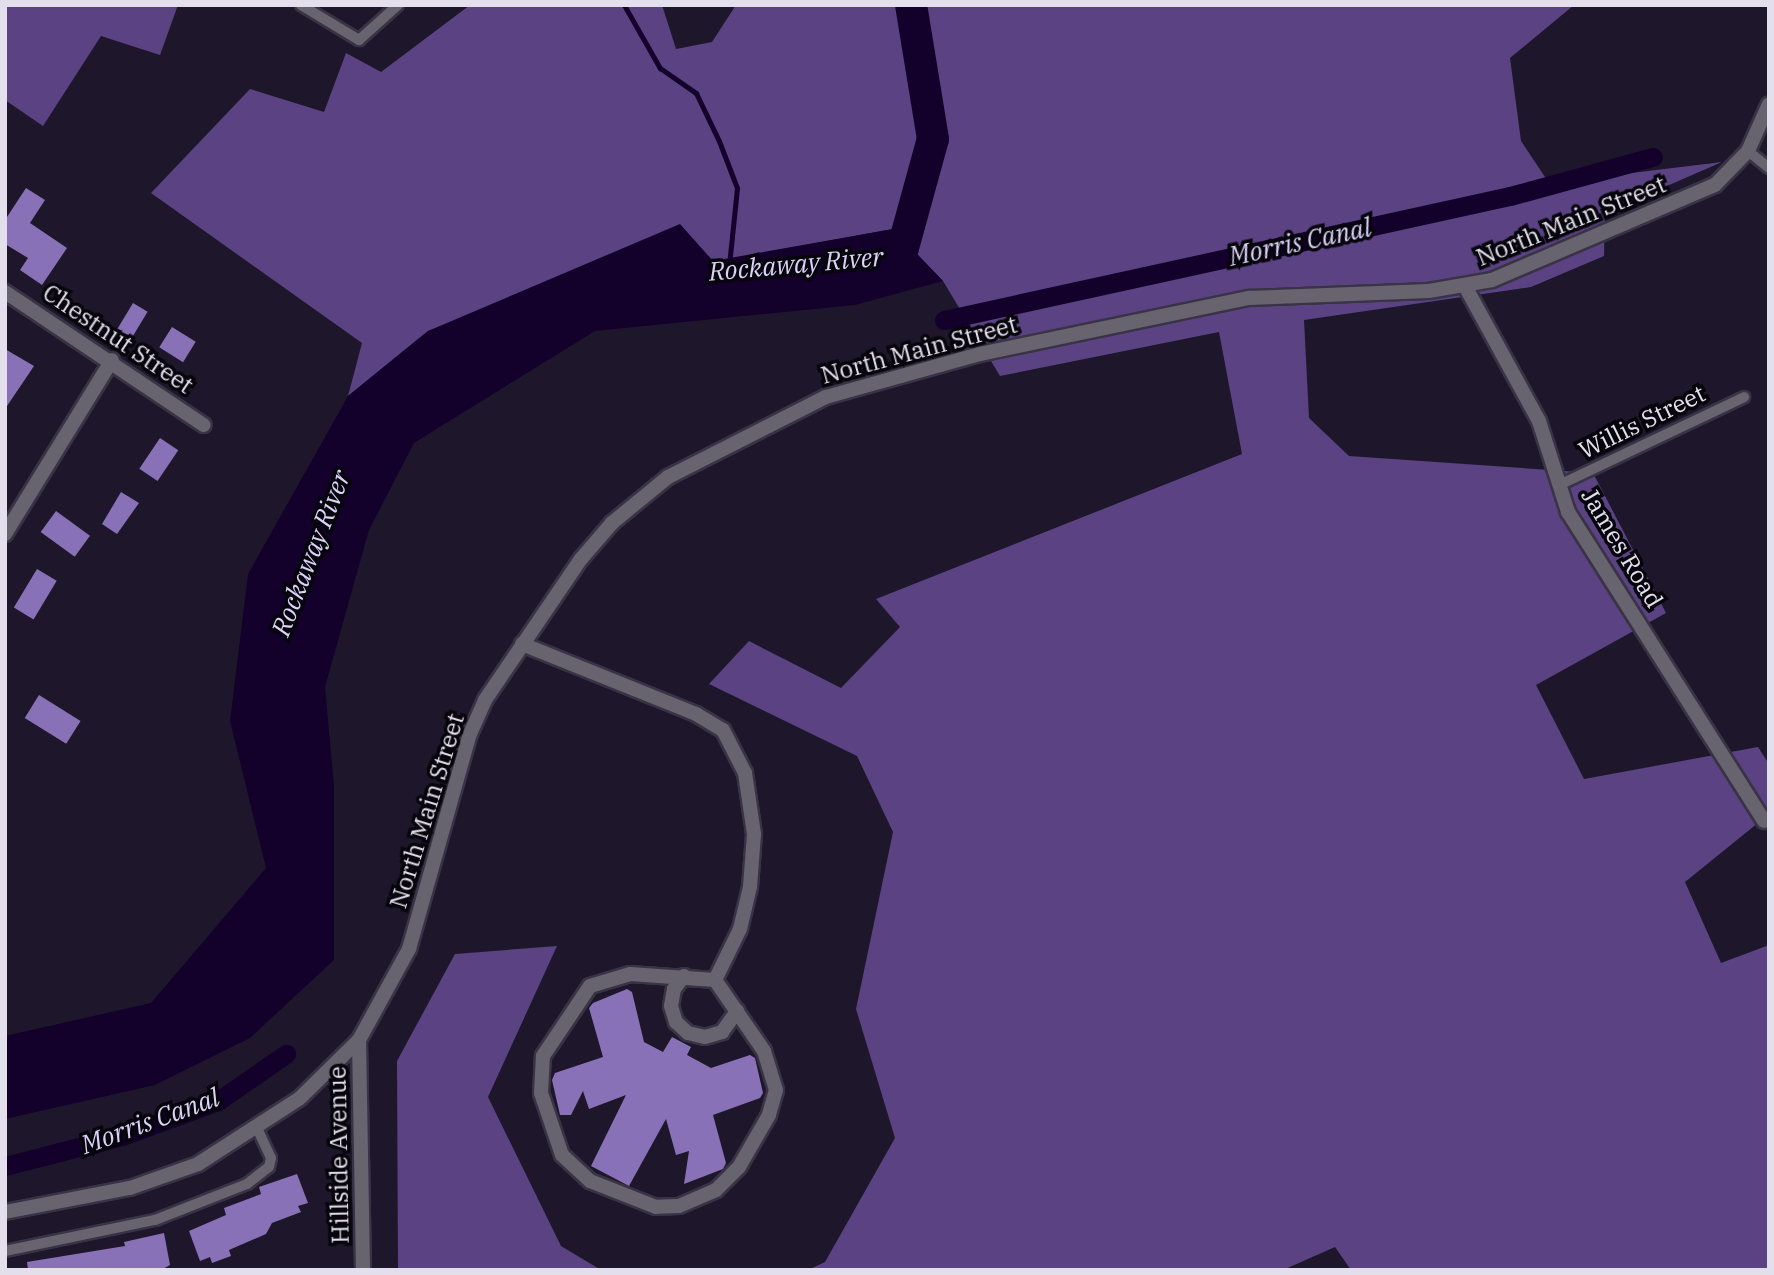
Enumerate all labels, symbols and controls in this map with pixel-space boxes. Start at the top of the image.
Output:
street label: North Main Street [1472,170,1670,272]
water label: Morris Canal [1226,212,1374,272]
water label: Rockaway River [707,241,885,287]
street label: Chestnut Street [37,278,199,400]
street label: North Main Street [818,310,1020,390]
street label: Willis Street [1574,379,1710,465]
water label: Rockaway River [265,466,357,640]
street label: James Road [1575,483,1669,613]
street label: North Main Street [384,710,470,912]
street label: Hillside Avenue [323,1066,355,1244]
water label: Morris Canal [77,1082,223,1160]

